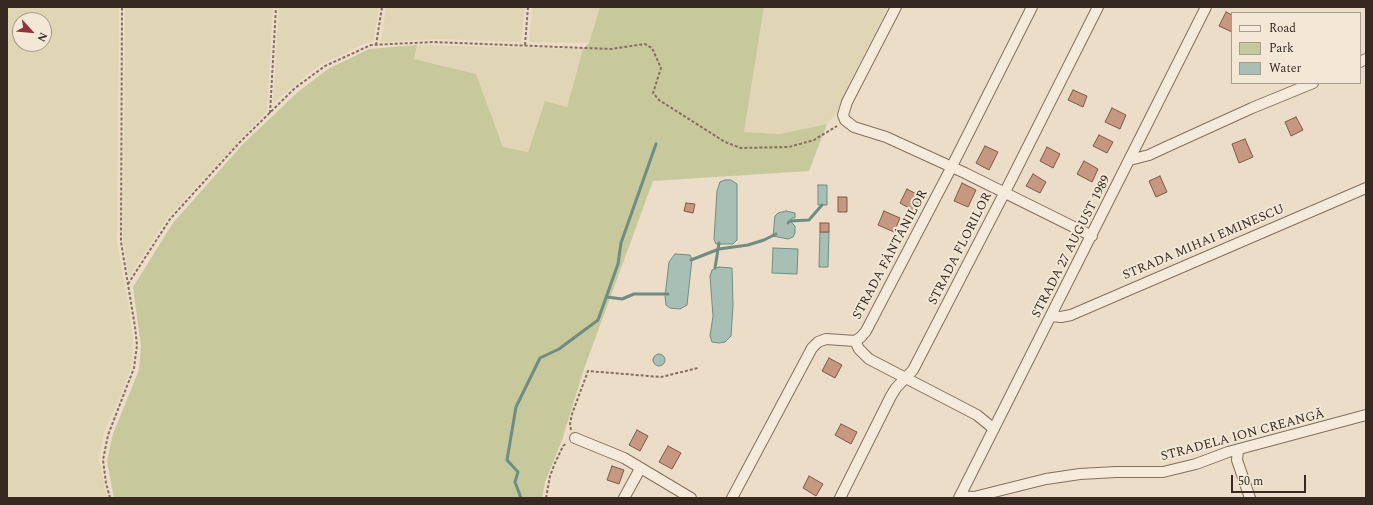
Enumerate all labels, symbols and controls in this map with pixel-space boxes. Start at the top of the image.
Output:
north arrow [12,12,52,52]
legend [1231,12,1361,84]
text: Road [1269,19,1296,38]
text: N [33,29,52,45]
text: Park [1269,39,1294,58]
text: Water [1269,59,1301,78]
street label: STRADA 27 AUGUST 1989 [1029,173,1115,321]
street label: STRADA FÂNTÂNILOR [850,188,932,322]
street label: STRADA FLORILOR [926,190,996,308]
street label: STRADA MIHAI EMINESCU [1121,202,1287,284]
street label: STRADELA ION CREANGĂ [1159,407,1327,465]
scale bar [1233,467,1308,493]
text: 50 m [1238,472,1263,491]

